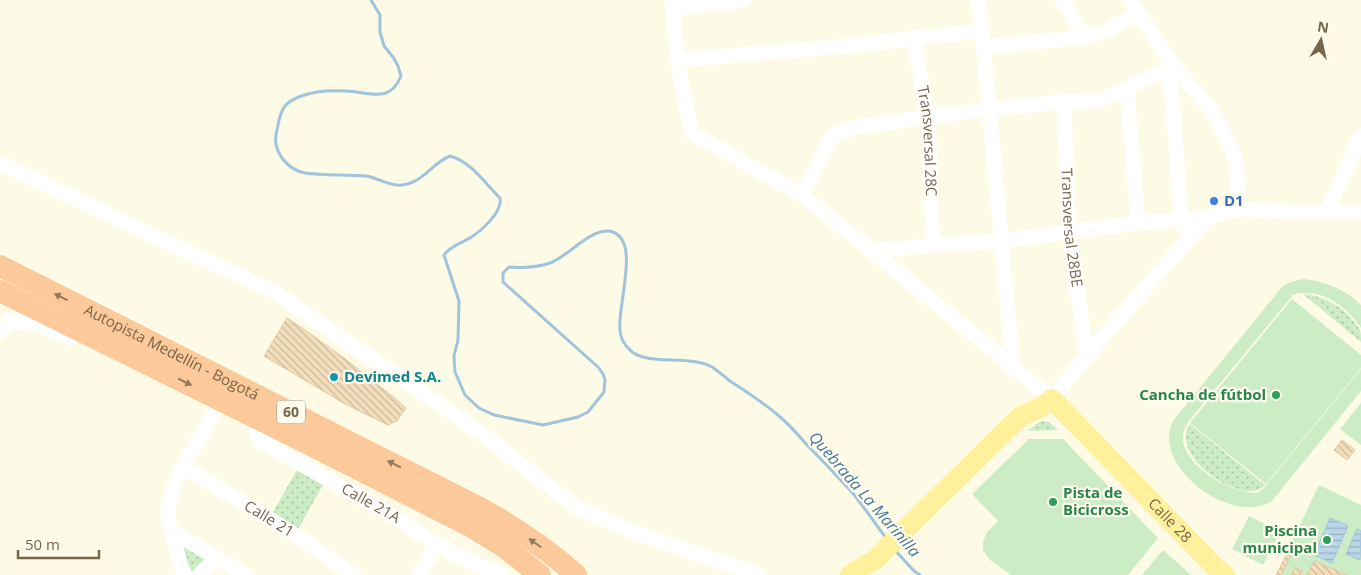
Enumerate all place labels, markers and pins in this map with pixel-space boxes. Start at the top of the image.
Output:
place label: D1 [1224,190,1244,210]
marker: D1 [1208,195,1220,207]
place label: Devimed S.A. [344,366,441,386]
marker: Devimed S.A. [328,371,340,383]
place label: Cancha de fútbol [1139,384,1266,404]
marker: Cancha de fútbol [1270,389,1282,401]
place label: Pista de Bicicross [1063,482,1129,519]
marker: Pista de Bicicross [1047,496,1059,508]
place label: Piscina municipal [1243,520,1317,557]
marker: Piscina municipal [1321,534,1333,546]

